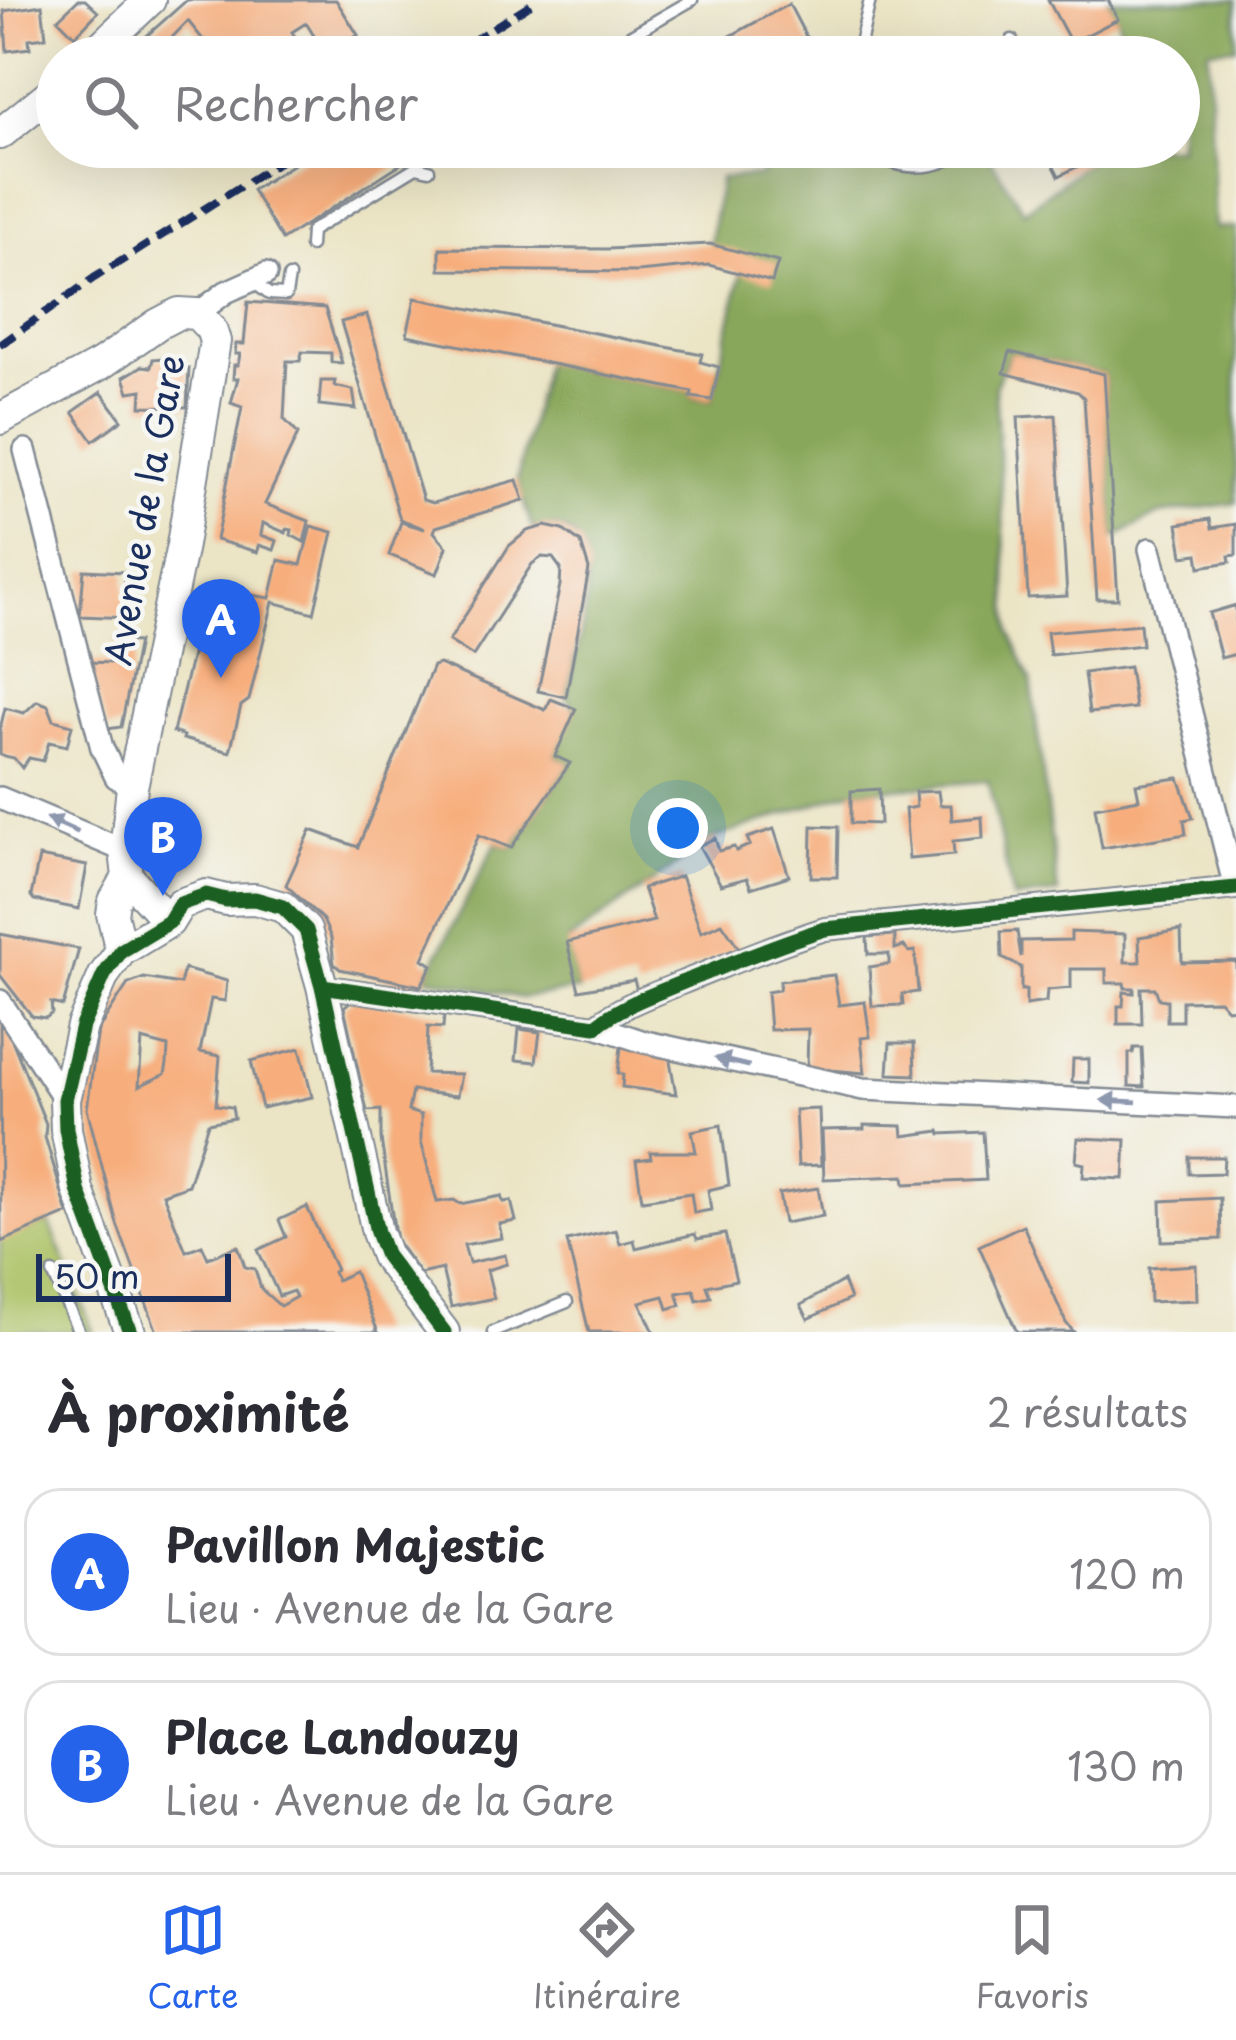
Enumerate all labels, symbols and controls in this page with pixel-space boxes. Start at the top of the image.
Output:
search box [36,36,1200,168]
text: Rechercher [174,68,418,136]
icon: search [78,69,144,135]
street label: Avenue de la Gare [89,350,197,669]
pin: A [182,579,260,678]
pin: B [124,797,202,896]
your location [648,798,708,858]
one-way arrow [45,814,80,834]
one-way arrow [714,1052,751,1071]
one-way arrow [1099,1092,1137,1111]
scale bar [36,1248,231,1301]
text: 50 m [54,1250,140,1300]
text: À proximité [48,1372,349,1449]
text: 2 résultats [987,1381,1188,1440]
text: Pavillon Majestic [165,1509,545,1577]
text: A [75,1543,105,1602]
text: 120 m [1069,1543,1185,1602]
text: Lieu · Avenue de la Gare [165,1577,614,1636]
text: Place Landouzy [165,1701,519,1769]
text: B [77,1735,103,1794]
text: 130 m [1067,1735,1185,1794]
text: Lieu · Avenue de la Gare [165,1769,614,1828]
tab: Carte [147,1897,239,2019]
tab: Itinéraire [533,1897,681,2019]
tab: Favoris [975,1897,1089,2019]

